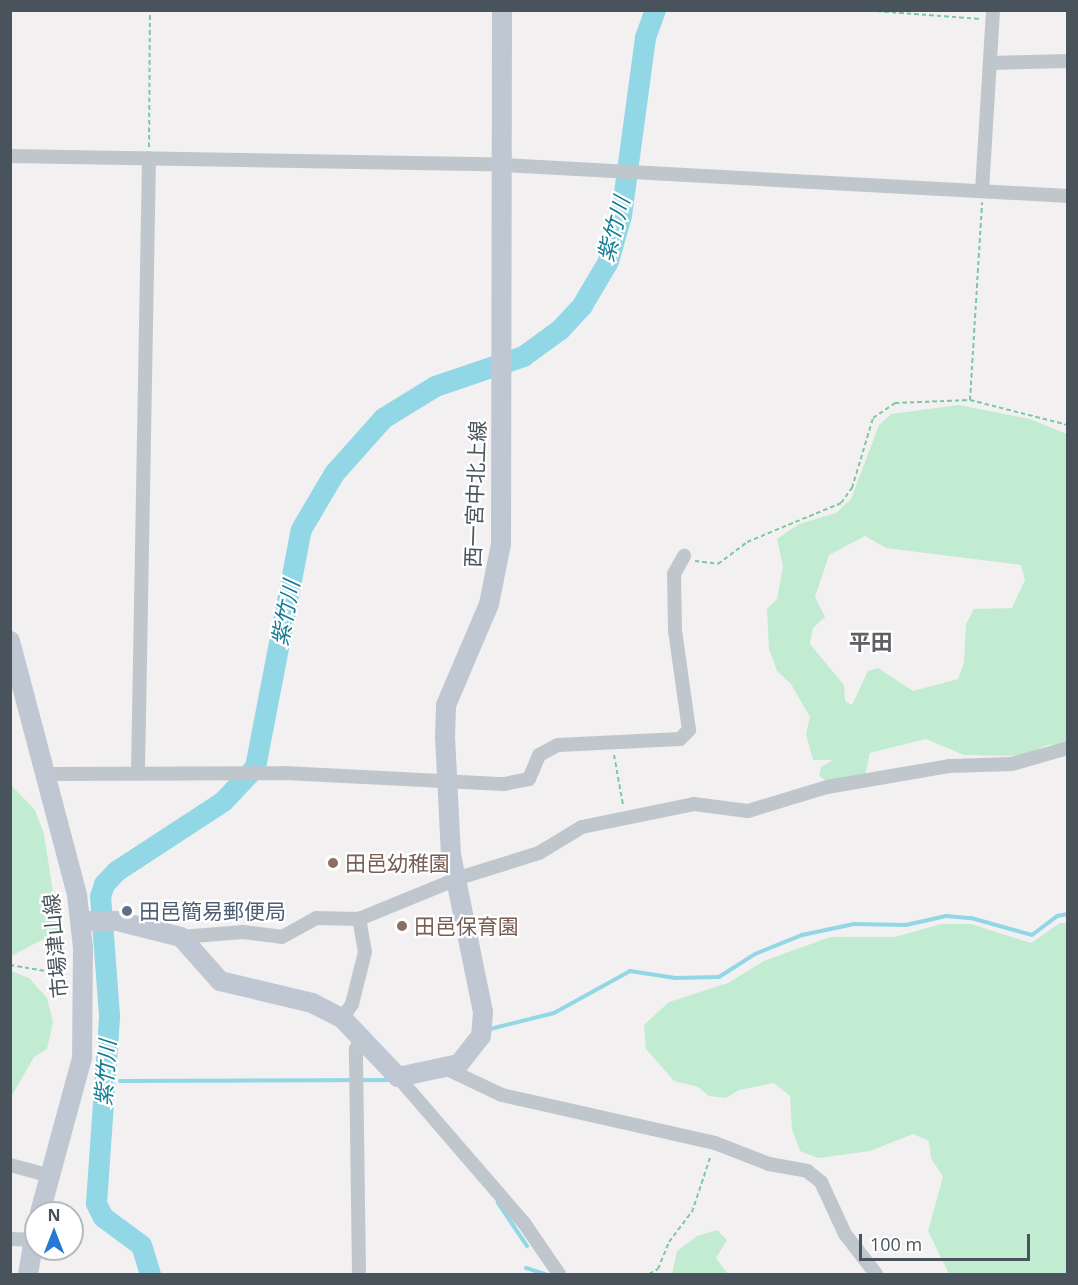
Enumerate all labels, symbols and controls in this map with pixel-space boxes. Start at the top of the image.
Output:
water label: 紫竹川 [592,194,634,264]
street label: 西一宮中北上線 [460,420,490,568]
water label: 紫竹川 [266,578,304,648]
district label: 平田 [849,629,893,655]
place label: 田邑幼稚園 [345,850,450,876]
marker: 田邑幼稚園 [326,856,340,870]
street label: 市場津山線 [38,893,72,999]
place label: 田邑簡易郵便局 [139,898,286,924]
marker: 田邑簡易郵便局 [120,904,134,918]
place label: 田邑保育園 [414,913,519,939]
marker: 田邑保育園 [395,919,409,933]
water label: 紫竹川 [90,1039,120,1107]
north arrow [24,1201,84,1261]
text: N [47,1204,61,1226]
scale bar [862,1222,1033,1260]
text: 100 m [870,1232,922,1256]

